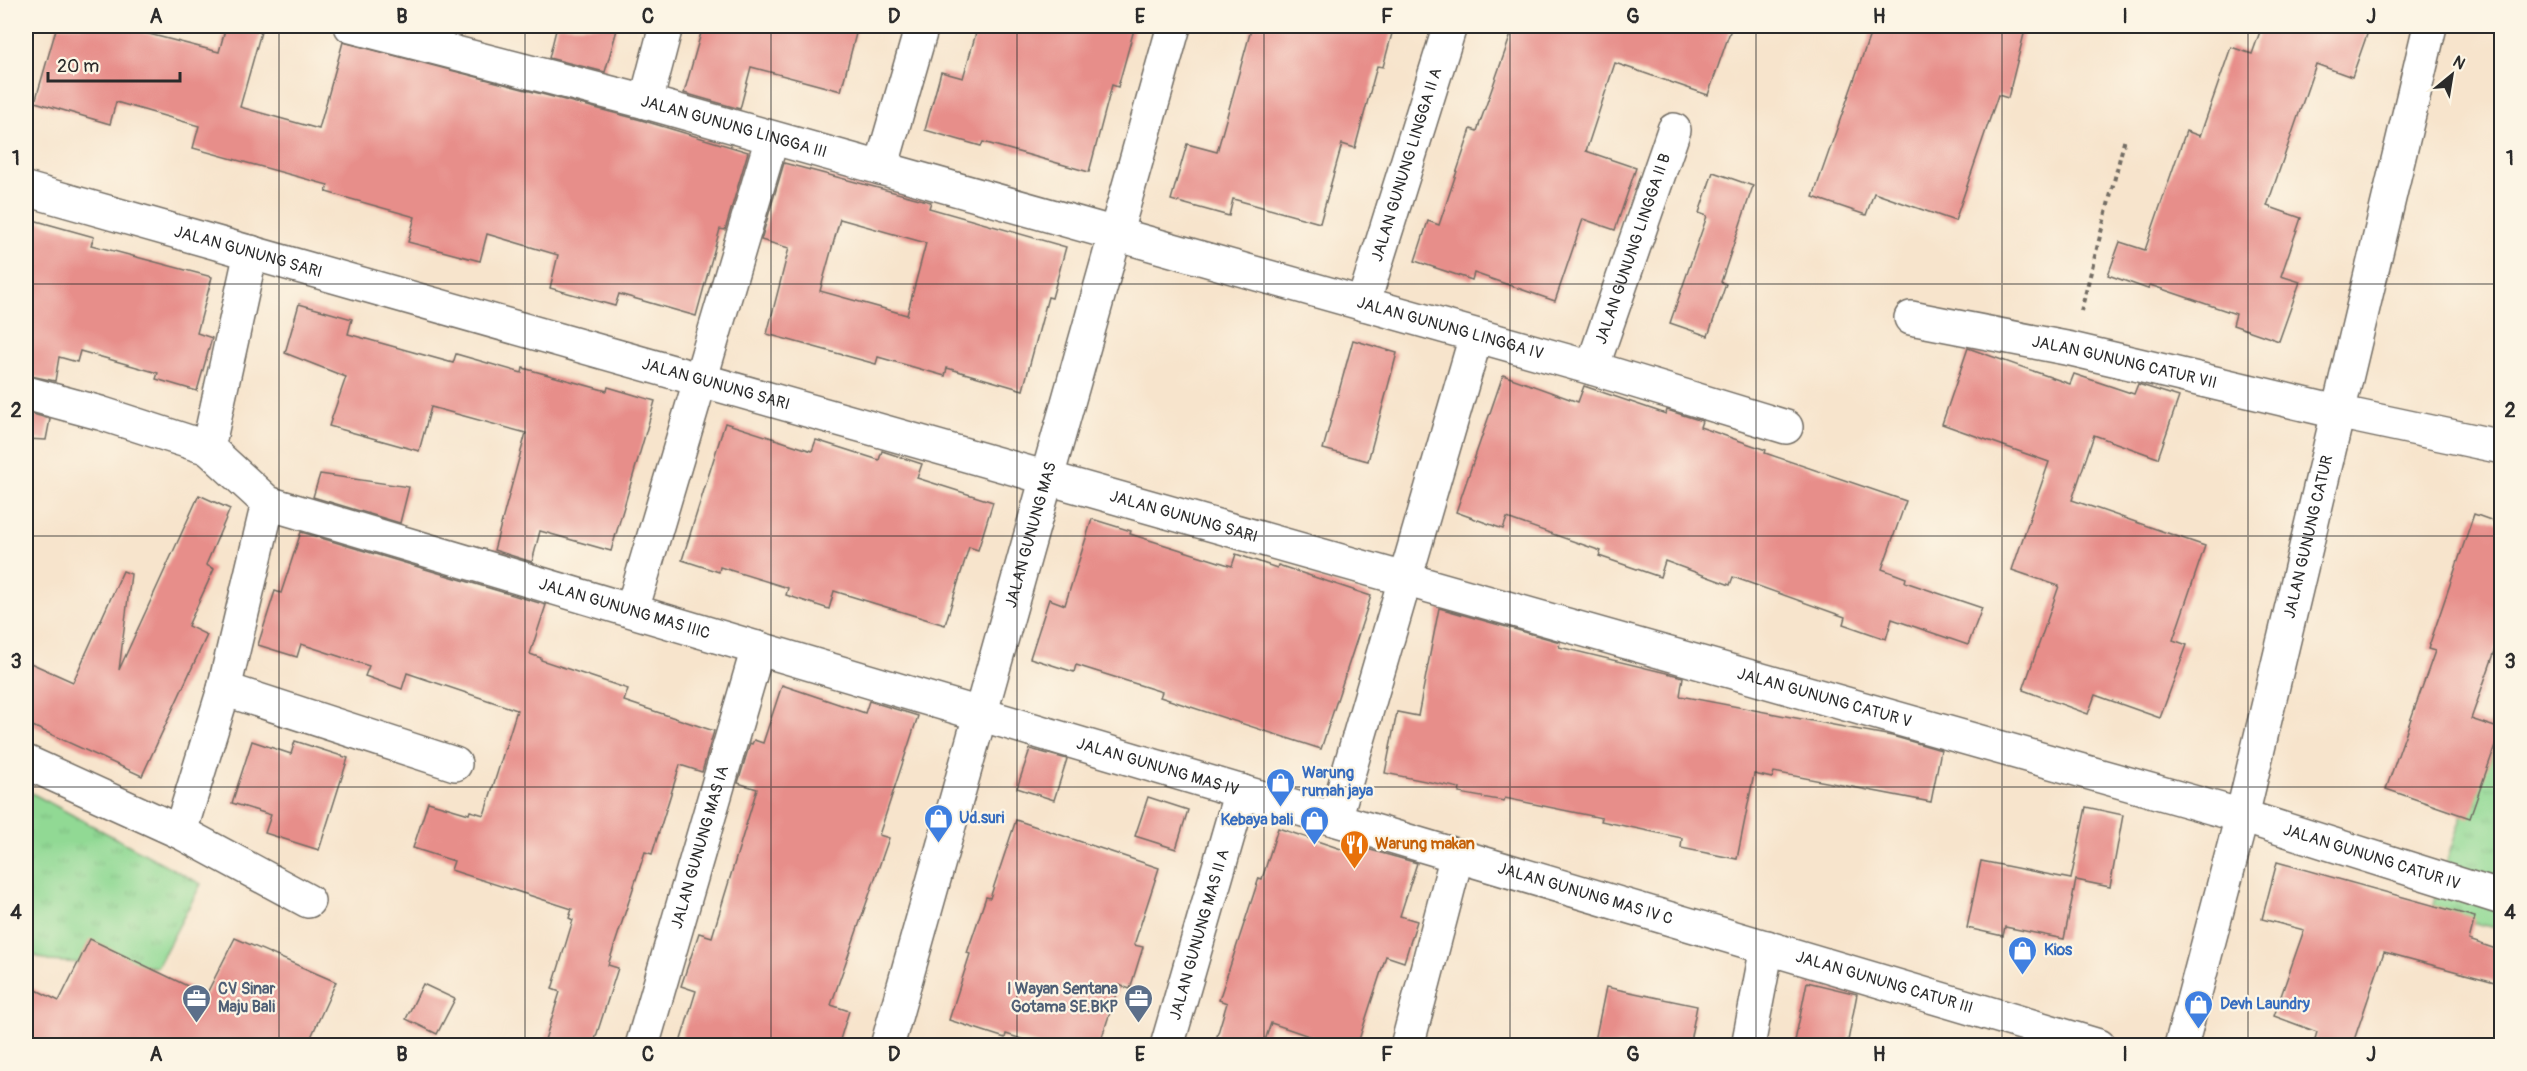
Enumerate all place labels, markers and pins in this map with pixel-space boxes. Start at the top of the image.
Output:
place label: Warung rumah jaya [1302,763,1374,801]
shop icon: Warung rumah jaya [1265,766,1297,808]
shop icon: Ud.suri [922,802,954,844]
shop icon: Kebaya bali [1298,804,1330,846]
place label: Ud.suri [959,808,1005,828]
place label: Kebaya bali [1220,810,1293,830]
restaurant icon: Warung makan [1338,828,1370,870]
place label: Warung makan [1375,834,1475,854]
shop icon: Kios [2007,934,2039,976]
place label: Kios [2044,940,2073,960]
place label: CV Sinar Maju Bali [218,979,275,1017]
place label: I Wayan Sentana Gotama SE.BKP [1007,979,1119,1017]
office icon: CV Sinar Maju Bali [181,982,213,1024]
office icon: I Wayan Sentana Gotama SE.BKP [1123,982,1155,1024]
shop icon: Devh Laundry [2183,988,2215,1030]
place label: Devh Laundry [2220,994,2310,1014]

